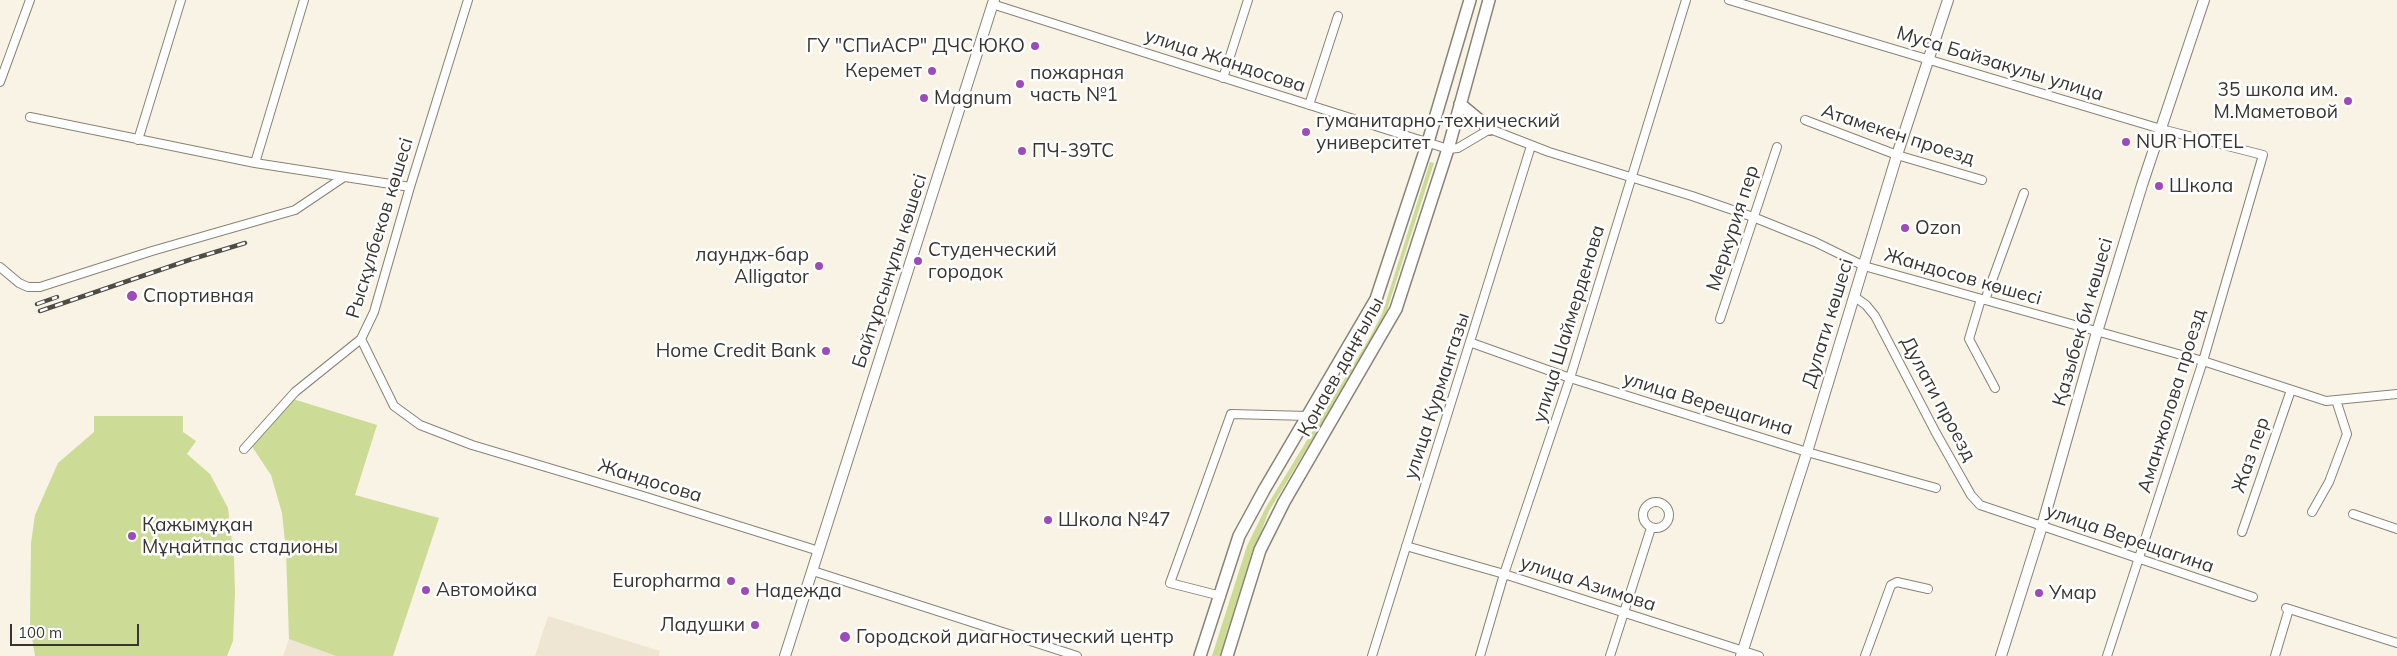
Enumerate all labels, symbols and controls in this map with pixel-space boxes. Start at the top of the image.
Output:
street label: Муса Байзакулы улица [1894,22,2106,106]
street label: улица Жандосова [1142,24,1308,98]
place label: ГУ "СПиАСР" ДЧС ЮКО [807,35,1025,57]
marker: ГУ "СПиАСР" ДЧС ЮКО [1029,40,1041,52]
place label: Керемет [845,60,922,82]
place label: пожарная часть №1 [1030,62,1124,106]
marker: Керемет [926,65,938,77]
marker: пожарная часть №1 [1014,78,1026,90]
place label: 35 школа им. М.Маметовой [2214,79,2338,123]
place label: Magnum [934,87,1012,109]
marker: Magnum [918,92,930,104]
marker: 35 школа им. М.Маметовой [2342,95,2354,107]
street label: Атамекен проезд [1818,99,1978,171]
place label: гуманитарно-технический университет [1316,110,1560,154]
marker: гуманитарно-технический университет [1300,126,1312,138]
place label: NUR HOTEL [2136,131,2244,153]
street label: Рысқұлбеков көшесі [342,135,418,321]
marker: NUR HOTEL [2120,136,2132,148]
place label: ПЧ-39ТС [1032,140,1114,162]
marker: ПЧ-39ТС [1016,145,1028,157]
street label: Меркурия пер [1702,162,1764,294]
street label: Байтұрсынұлы көшесі [848,171,932,371]
place label: Школа [2169,175,2233,197]
marker: Школа [2153,180,2165,192]
place label: Ozon [1915,217,1961,239]
street label: улица Шаймерденова [1528,222,1610,426]
marker: Ozon [1899,222,1911,234]
street label: Қазыбек би көшесі [2048,235,2118,409]
place label: Студенческий городок [928,239,1057,283]
place label: лаундж-бар Alligator [695,244,809,288]
street label: Жандосов көшесі [1882,244,2044,310]
marker: Студенческий городок [912,255,924,267]
street label: Дулати көшесі [1798,256,1858,390]
marker: лаундж-бар Alligator [813,260,825,272]
place label: Спортивная [143,285,254,307]
marker: Спортивная [125,289,139,303]
street label: Қонаев даңғылы [1293,293,1389,441]
street label: Аманжолова проезд [2133,306,2211,496]
street label: улица Курмангазы [1399,310,1475,482]
street label: Дулати проезд [1896,333,1980,465]
place label: Home Credit Bank [656,340,816,362]
marker: Home Credit Bank [820,345,832,357]
street label: улица Верещагина [1620,367,1796,441]
street label: Жаз пер [2227,414,2275,496]
street label: Жандосова [595,454,705,508]
street label: улица Верещагина [2043,500,2217,578]
place label: Школа №47 [1058,509,1171,531]
place label: Қажымұқан Мұңайтпас стадионы [142,514,338,558]
marker: Школа №47 [1042,514,1054,526]
marker: Қажымұқан Мұңайтпас стадионы [126,530,138,542]
street label: улица Азимова [1517,551,1659,617]
place label: Europharma [612,570,721,592]
marker: Europharma [725,575,737,587]
place label: Автомойка [436,579,537,601]
place label: Надежда [755,580,842,602]
place label: Умар [2049,582,2097,604]
marker: Автомойка [420,584,432,596]
marker: Надежда [739,585,751,597]
marker: Умар [2033,587,2045,599]
scale bar [12,614,141,646]
place label: Ладушки [660,614,745,636]
marker: Ладушки [749,619,761,631]
text: 100 m [18,623,62,642]
place label: Городской диагностический центр [856,626,1174,648]
marker: Городской диагностический центр [838,630,852,644]

